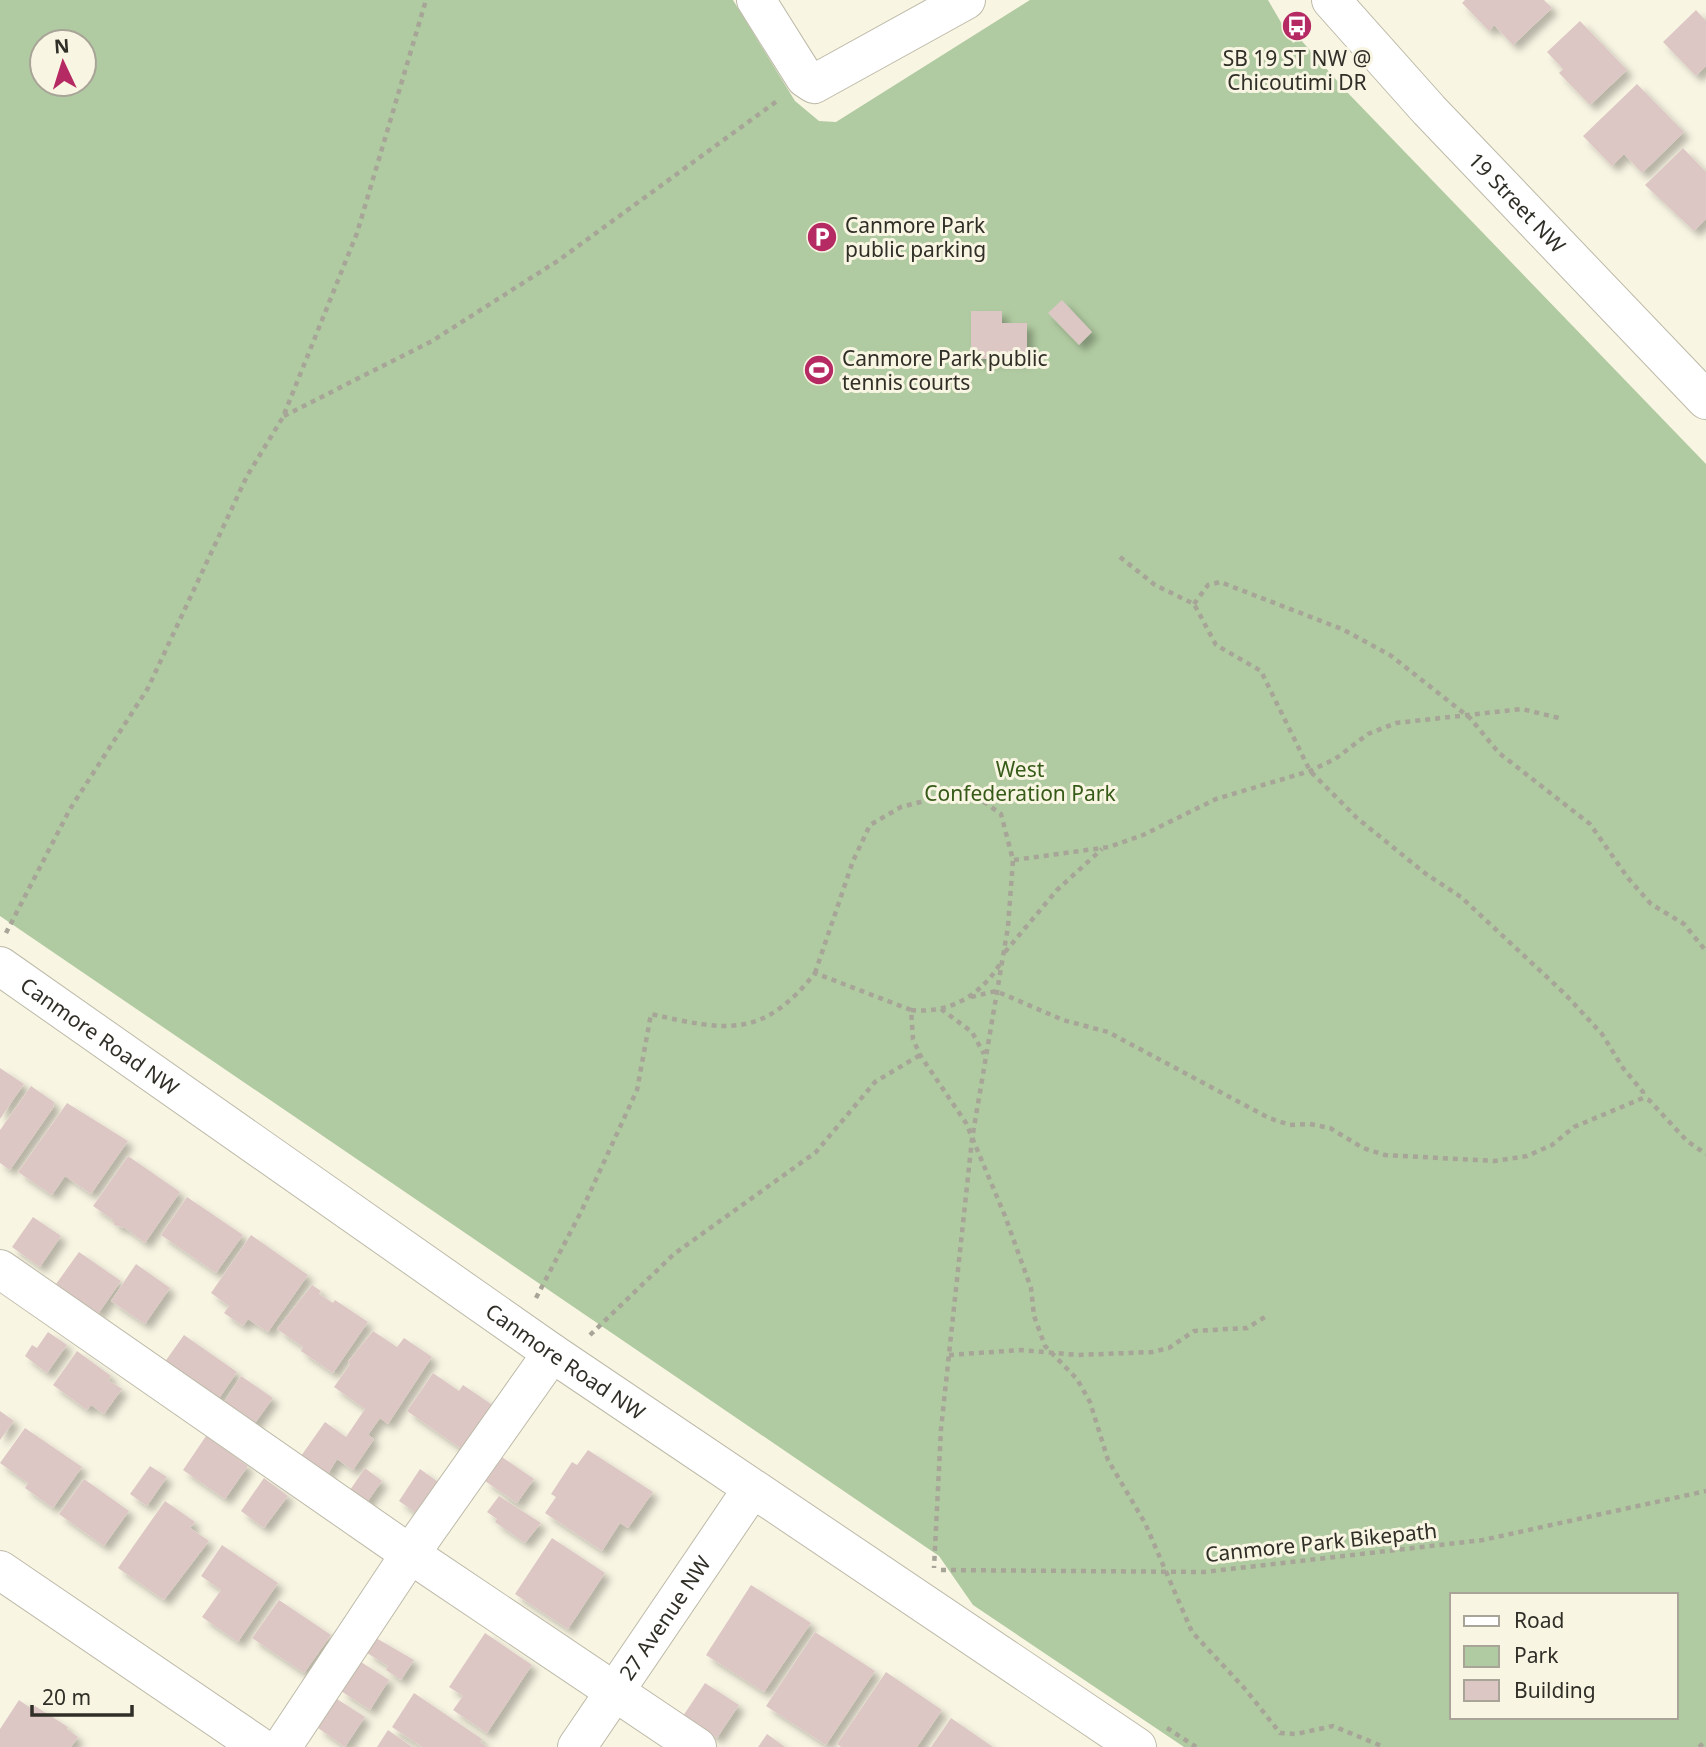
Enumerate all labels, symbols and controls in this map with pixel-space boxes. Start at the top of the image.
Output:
bus stop icon: SB 19 ST NW @ Chicoutimi DR [1280,9,1314,43]
north arrow [28,28,98,98]
text: N [53,33,70,60]
place label: SB 19 ST NW @ Chicoutimi DR [1223,44,1371,96]
street label: 19 Street NW [1462,146,1572,259]
place label: Canmore Park public parking [845,211,986,263]
parking icon: Canmore Park public parking [805,220,839,254]
place label: Canmore Park public tennis courts [842,344,1047,396]
sports icon: Canmore Park public tennis courts [802,353,836,387]
park label: West Confederation Park [924,755,1116,807]
street label: Canmore Road NW [15,971,185,1102]
street label: Canmore Road NW [480,1297,651,1426]
street label: Canmore Park Bikepath [1204,1516,1438,1568]
street label: 27 Avenue NW [612,1550,717,1685]
legend [1450,1593,1678,1719]
text: Road [1514,1606,1564,1634]
text: Park [1514,1641,1559,1669]
scale bar [32,1674,131,1718]
text: Building [1514,1676,1596,1704]
text: 20 m [42,1683,91,1711]

